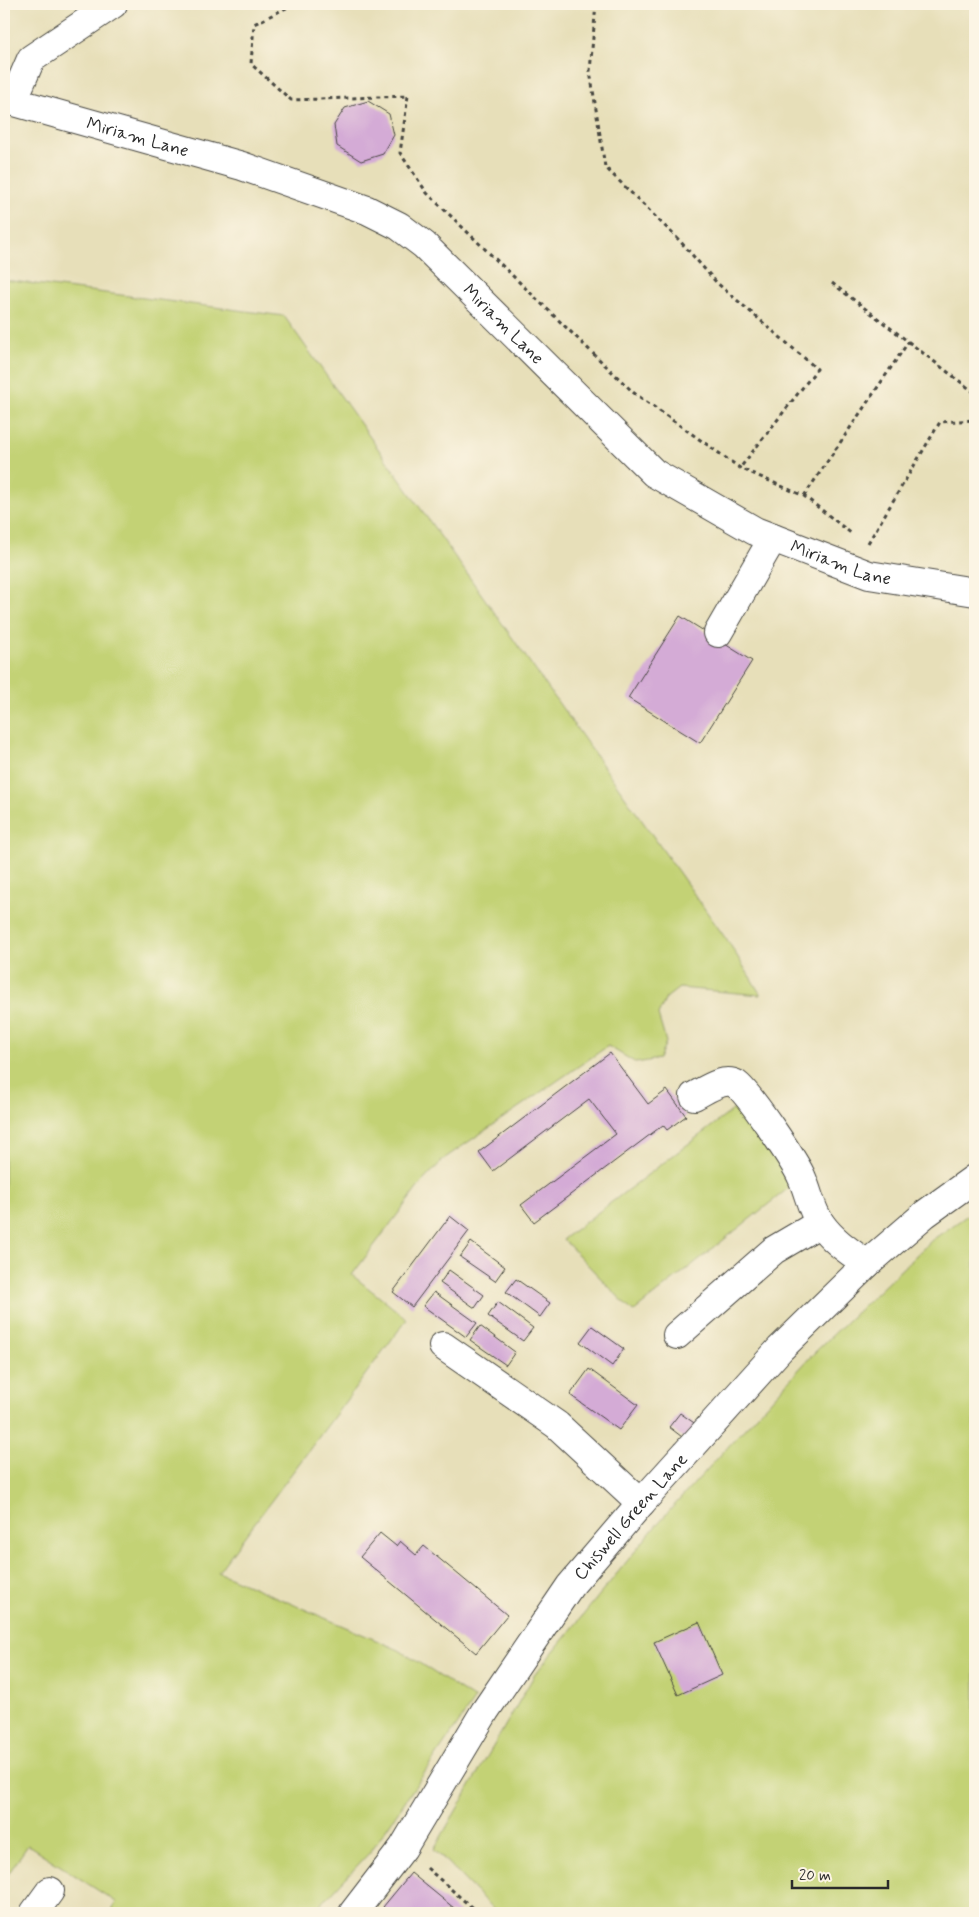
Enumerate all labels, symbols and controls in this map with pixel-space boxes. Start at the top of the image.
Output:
street label: Miriam Lane [84,112,191,163]
street label: Miriam Lane [457,279,549,370]
street label: Miriam Lane [787,535,893,591]
street label: Chiswell Green Lane [569,1448,694,1586]
scale bar [792,1857,888,1889]
text: 20 m [799,1866,831,1886]

